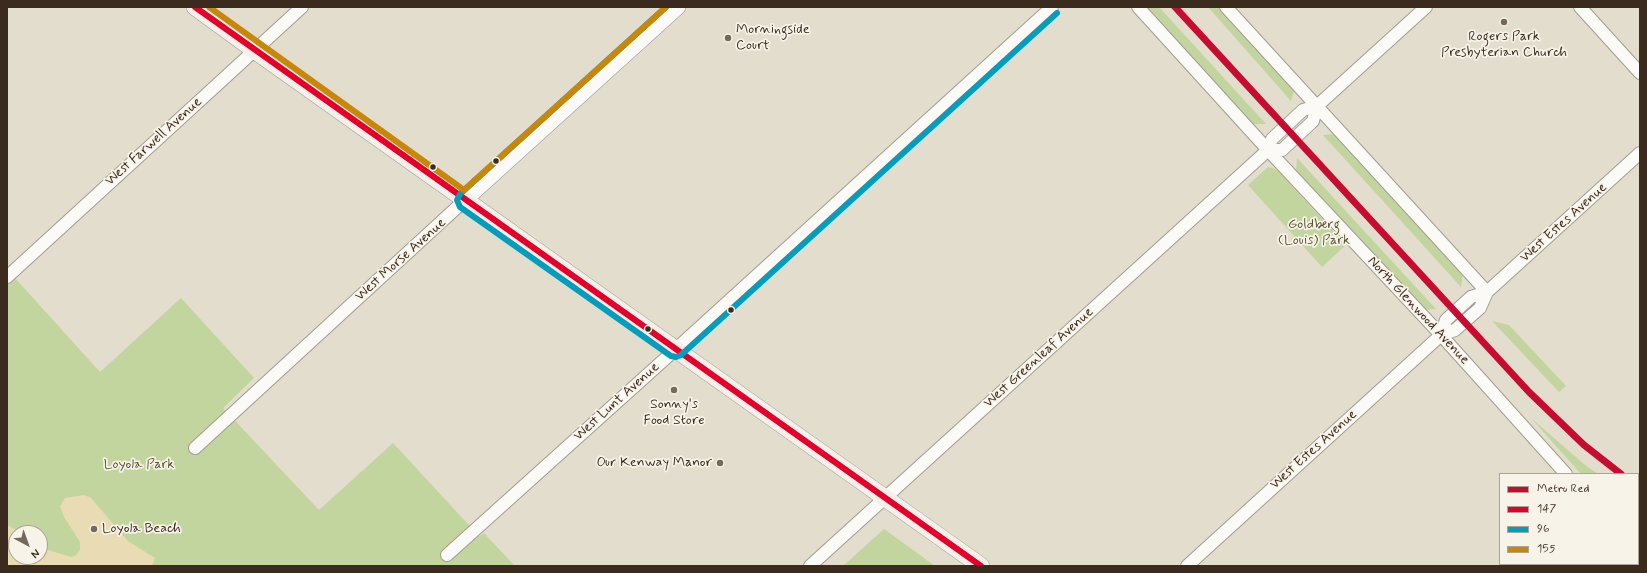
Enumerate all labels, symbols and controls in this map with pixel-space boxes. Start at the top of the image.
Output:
marker: Rogers Park Presbyterian Church [1499,17,1509,27]
place label: Morningside Court [736,22,810,54]
place label: Rogers Park Presbyterian Church [1441,29,1567,62]
marker: Morningside Court [723,33,733,43]
street label: West Farwell Avenue [102,94,206,190]
unlabelled marker [491,156,501,166]
unlabelled marker [428,162,438,172]
street label: West Estes Avenue [1517,180,1611,266]
street label: West Morse Avenue [352,215,450,305]
park label: Goldberg (Louis) Park [1278,217,1350,250]
street label: North Glenwood Avenue [1363,253,1473,369]
street label: West Greenleaf Avenue [981,304,1097,412]
unlabelled marker [726,305,736,315]
unlabelled marker [643,324,653,334]
street label: West Lunt Avenue [571,359,663,445]
marker: Sonny's Food Store [669,385,679,395]
place label: Sonny's Food Store [644,397,704,430]
street label: West Estes Avenue [1267,407,1361,493]
place label: Our Kenway Manor [596,455,712,471]
park label: Loyola Park [104,457,174,473]
marker: Our Kenway Manor [715,458,725,468]
legend [1499,473,1639,565]
text: Metro Red [1537,481,1589,497]
text: 147 [1537,501,1556,517]
place label: Loyola Beach [102,521,181,537]
text: 96 [1537,521,1550,537]
marker: Loyola Beach [89,524,99,534]
north arrow [8,525,48,565]
text: 155 [1537,541,1555,557]
text: N [28,546,43,561]

